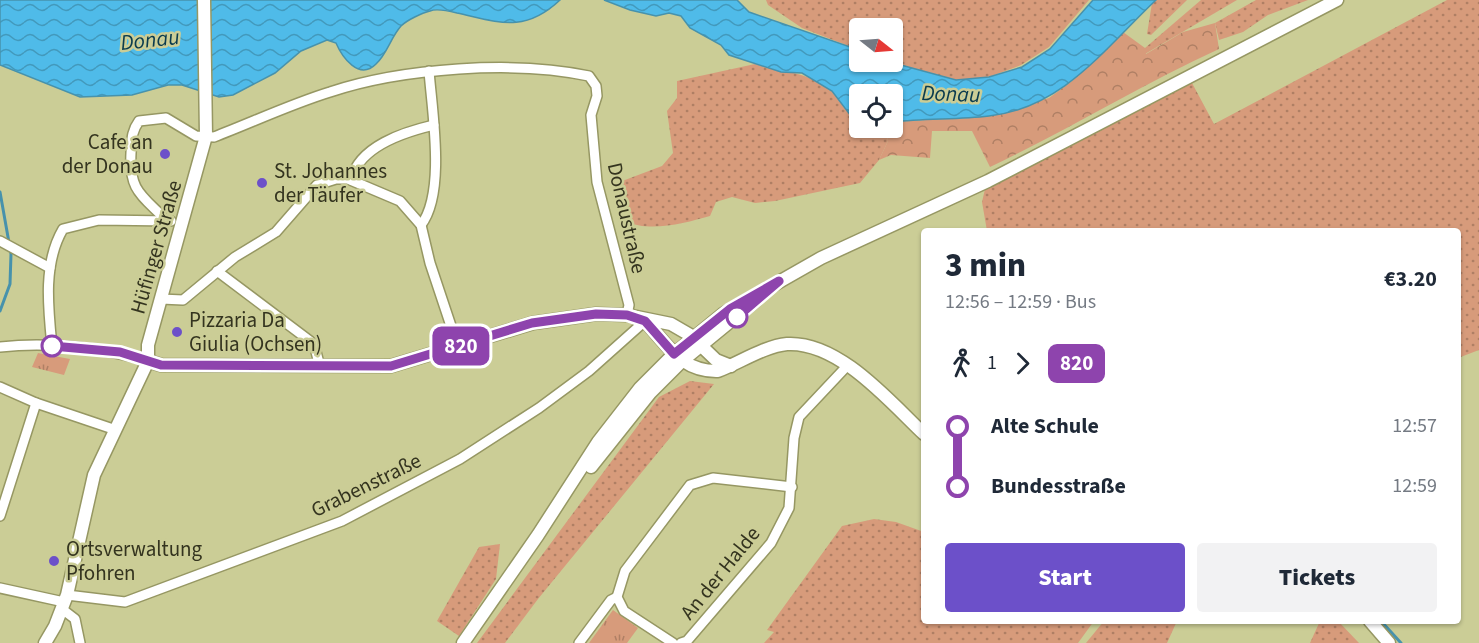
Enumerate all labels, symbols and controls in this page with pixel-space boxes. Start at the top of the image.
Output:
north arrow [849,18,903,72]
map controls [849,18,903,138]
water label: Donau [119,21,181,59]
water label: Donau [921,77,981,111]
button: locate [849,84,903,138]
place label: Cafe an der Donau [62,127,153,181]
marker: Cafe an der Donau [158,147,172,161]
place label: St. Johannes der Täufer [274,156,387,210]
street label: Donaustraße [600,159,654,277]
marker: St. Johannes der Täufer [255,176,269,190]
street label: Hüfinger Straße [123,177,189,317]
text: 3 min [945,242,1026,289]
text: €3.20 [1384,263,1437,295]
text: 12:56 – 12:59 · Bus [945,288,1096,316]
place label: Pizzaria Da Giulia (Ochsen) [189,305,322,359]
unlabelled marker [726,306,748,328]
marker: Pizzaria Da Giulia (Ochsen) [170,325,184,339]
line badge: 820 [426,326,496,366]
text: 820 [444,331,478,361]
unlabelled marker [41,335,63,357]
icon: walk [945,347,978,380]
icon: forward [1006,347,1039,380]
text: 820 [1060,348,1093,378]
text: 1 [987,349,997,377]
text: Alte Schule [991,410,1099,442]
text: 12:57 [1392,412,1437,440]
street label: Grabenstraße [306,445,426,525]
text: Bundesstraße [991,470,1126,502]
text: 12:59 [1392,472,1437,500]
street label: An der Halde [673,520,767,626]
place label: Ortsverwaltung Pfohren [66,534,203,588]
button: Start [945,543,1185,612]
button: Tickets [1197,543,1437,612]
marker: Ortsverwaltung Pfohren [47,554,61,568]

